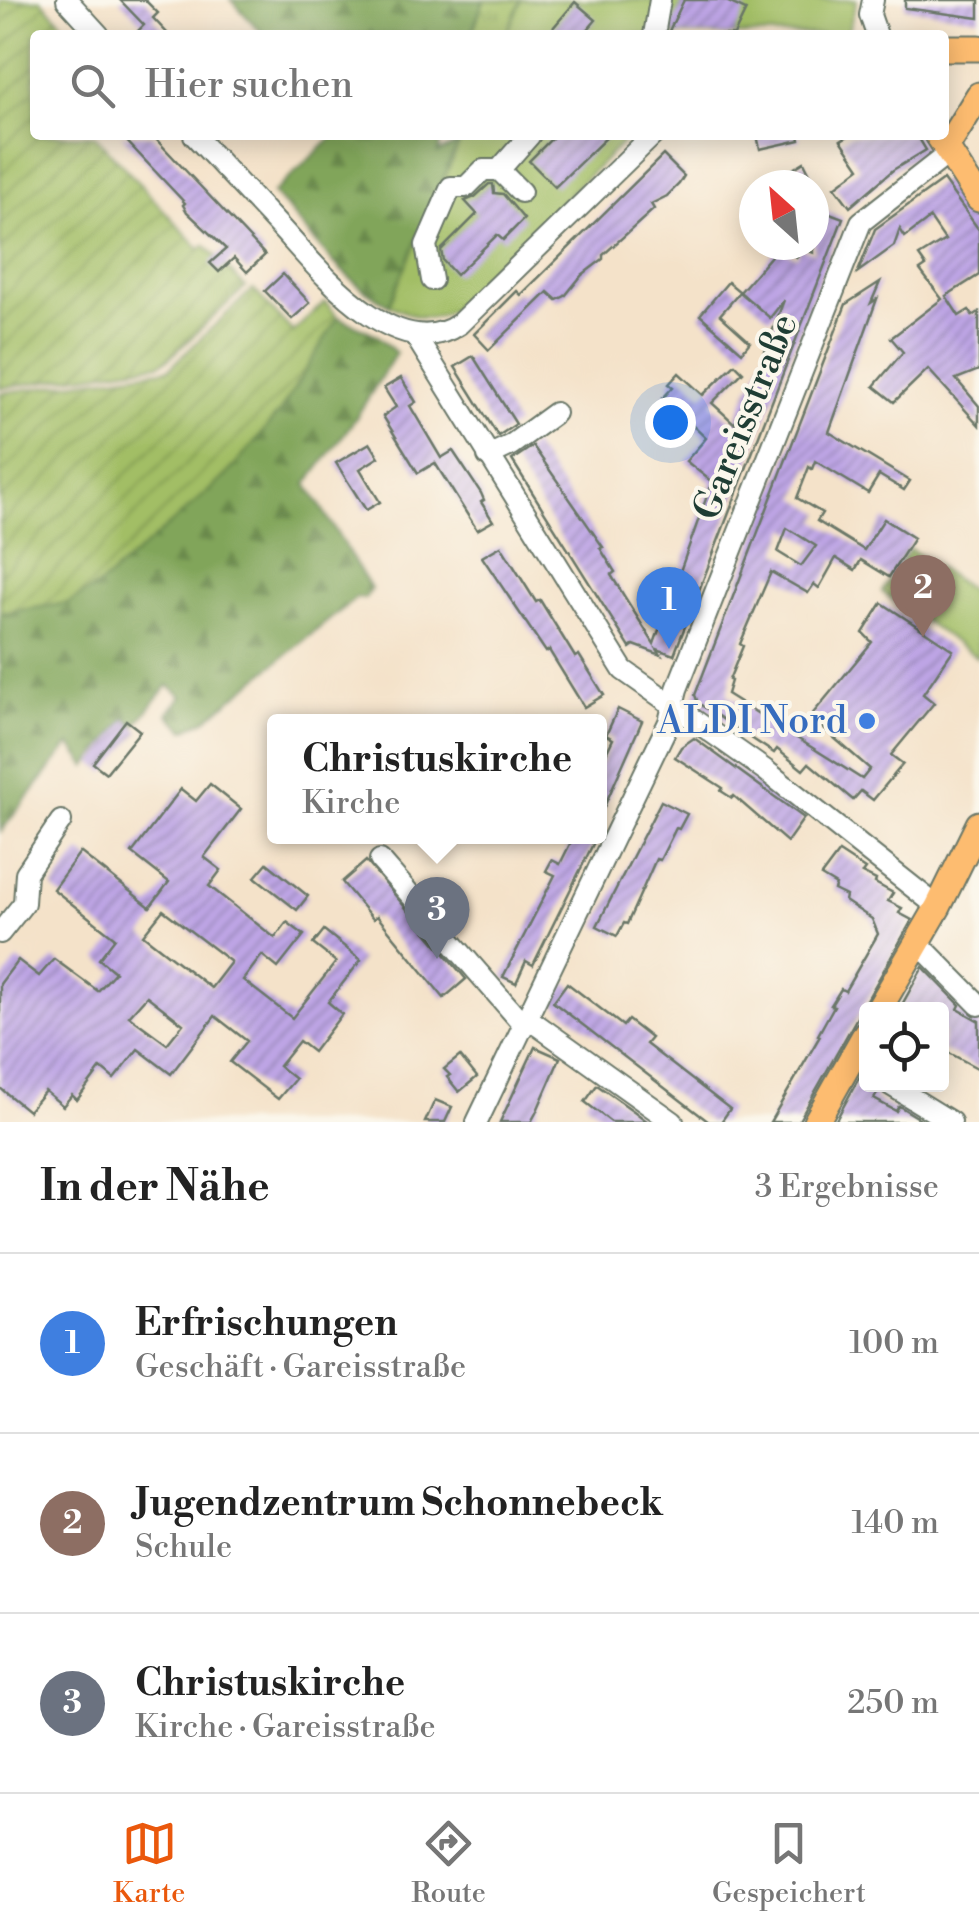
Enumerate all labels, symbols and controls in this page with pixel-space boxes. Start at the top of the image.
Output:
search box [30,30,949,140]
icon: search [65,58,120,113]
text: Hier suchen [145,62,353,109]
north arrow [739,170,829,260]
street label: Gareisstraße [683,307,809,527]
your location [645,397,696,448]
pin: 2 [890,554,956,637]
pin: 1 [636,566,702,649]
place label: ALDI Nord [656,698,847,745]
marker: ALDI Nord [856,710,878,732]
popup [267,714,607,844]
text: Christuskirche [302,736,572,783]
text: Kirche [302,783,400,823]
pin: 3 [404,876,470,959]
map controls [859,1002,949,1092]
button: locate [859,1002,949,1092]
text: In der Nähe [40,1161,270,1214]
text: 3 Ergebnisse [755,1167,939,1207]
text: Erfrischungen [135,1300,398,1347]
text: 1 [65,1323,80,1363]
text: 100 m [849,1323,939,1363]
text: Geschäft · Gareisstraße [135,1347,466,1387]
text: Jugendzentrum Schonnebeck [135,1480,663,1527]
text: 2 [62,1503,83,1543]
text: 140 m [852,1503,939,1543]
text: Schule [135,1527,232,1567]
text: Christuskirche [135,1660,405,1707]
text: 3 [63,1683,82,1723]
text: 250 m [847,1683,939,1723]
text: Kirche · Gareisstraße [135,1707,436,1747]
tab: Karte [113,1816,185,1911]
tab: Route [411,1816,486,1911]
tab: Gespeichert [712,1816,866,1911]

